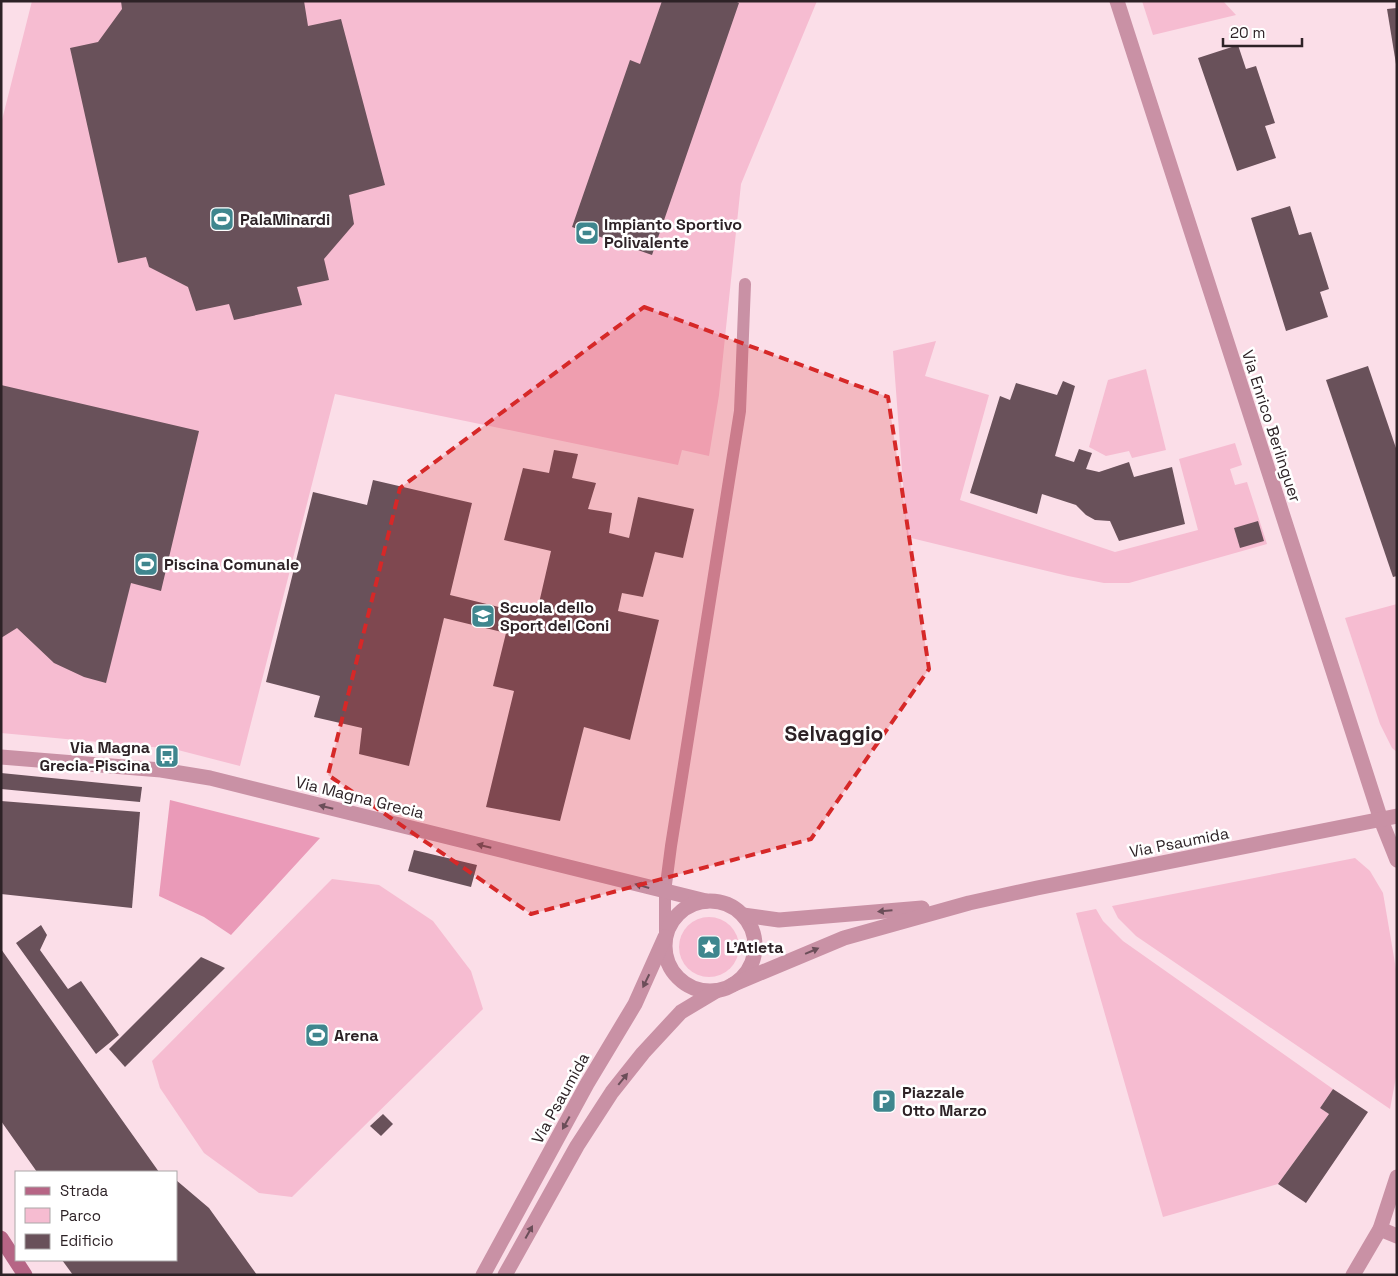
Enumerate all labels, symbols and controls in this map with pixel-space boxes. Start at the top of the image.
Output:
scale bar [1223,15,1302,47]
text: 20 m [1230,23,1265,42]
sports icon: PalaMinardi [209,206,235,232]
place label: PalaMinardi [240,209,330,230]
place label: Impianto Sportivo Polivalente [604,214,742,253]
sports icon: Impianto Sportivo Polivalente [574,220,600,246]
street label: Via Enrico Berlinguer [1237,347,1306,505]
sports icon: Piscina Comunale [133,551,159,577]
place label: Piscina Comunale [164,554,299,575]
place label: Scuola dello Sport del Coni [500,597,609,636]
school or university icon: Scuola dello Sport del Coni [470,603,496,629]
district label: Selvaggio [785,720,883,747]
place label: Via Magna Grecia-Piscina [39,737,150,776]
bus stop icon: Via Magna Grecia-Piscina [154,743,180,769]
street label: Via Magna Grecia [293,771,426,824]
one-way arrow [319,803,334,811]
street label: Via Psaumida [1128,823,1231,862]
one-way arrow [477,842,492,850]
one-way arrow [634,881,649,889]
one-way arrow [877,907,893,915]
place icon: L'Atleta [696,934,722,960]
place label: L'Atleta [726,937,784,958]
one-way arrow [805,947,819,955]
one-way arrow [641,974,650,989]
sports icon: Arena [304,1022,330,1048]
place label: Arena [334,1025,379,1046]
street label: Via Psaumida [527,1049,594,1147]
one-way arrow [617,1072,628,1085]
place label: Piazzale Otto Marzo [902,1082,987,1121]
parking icon: Piazzale Otto Marzo [871,1088,897,1114]
one-way arrow [562,1116,570,1130]
legend [15,1171,178,1261]
text: Strada [60,1181,109,1200]
text: Parco [60,1206,101,1225]
one-way arrow [525,1225,533,1239]
text: Edificio [60,1231,114,1250]

